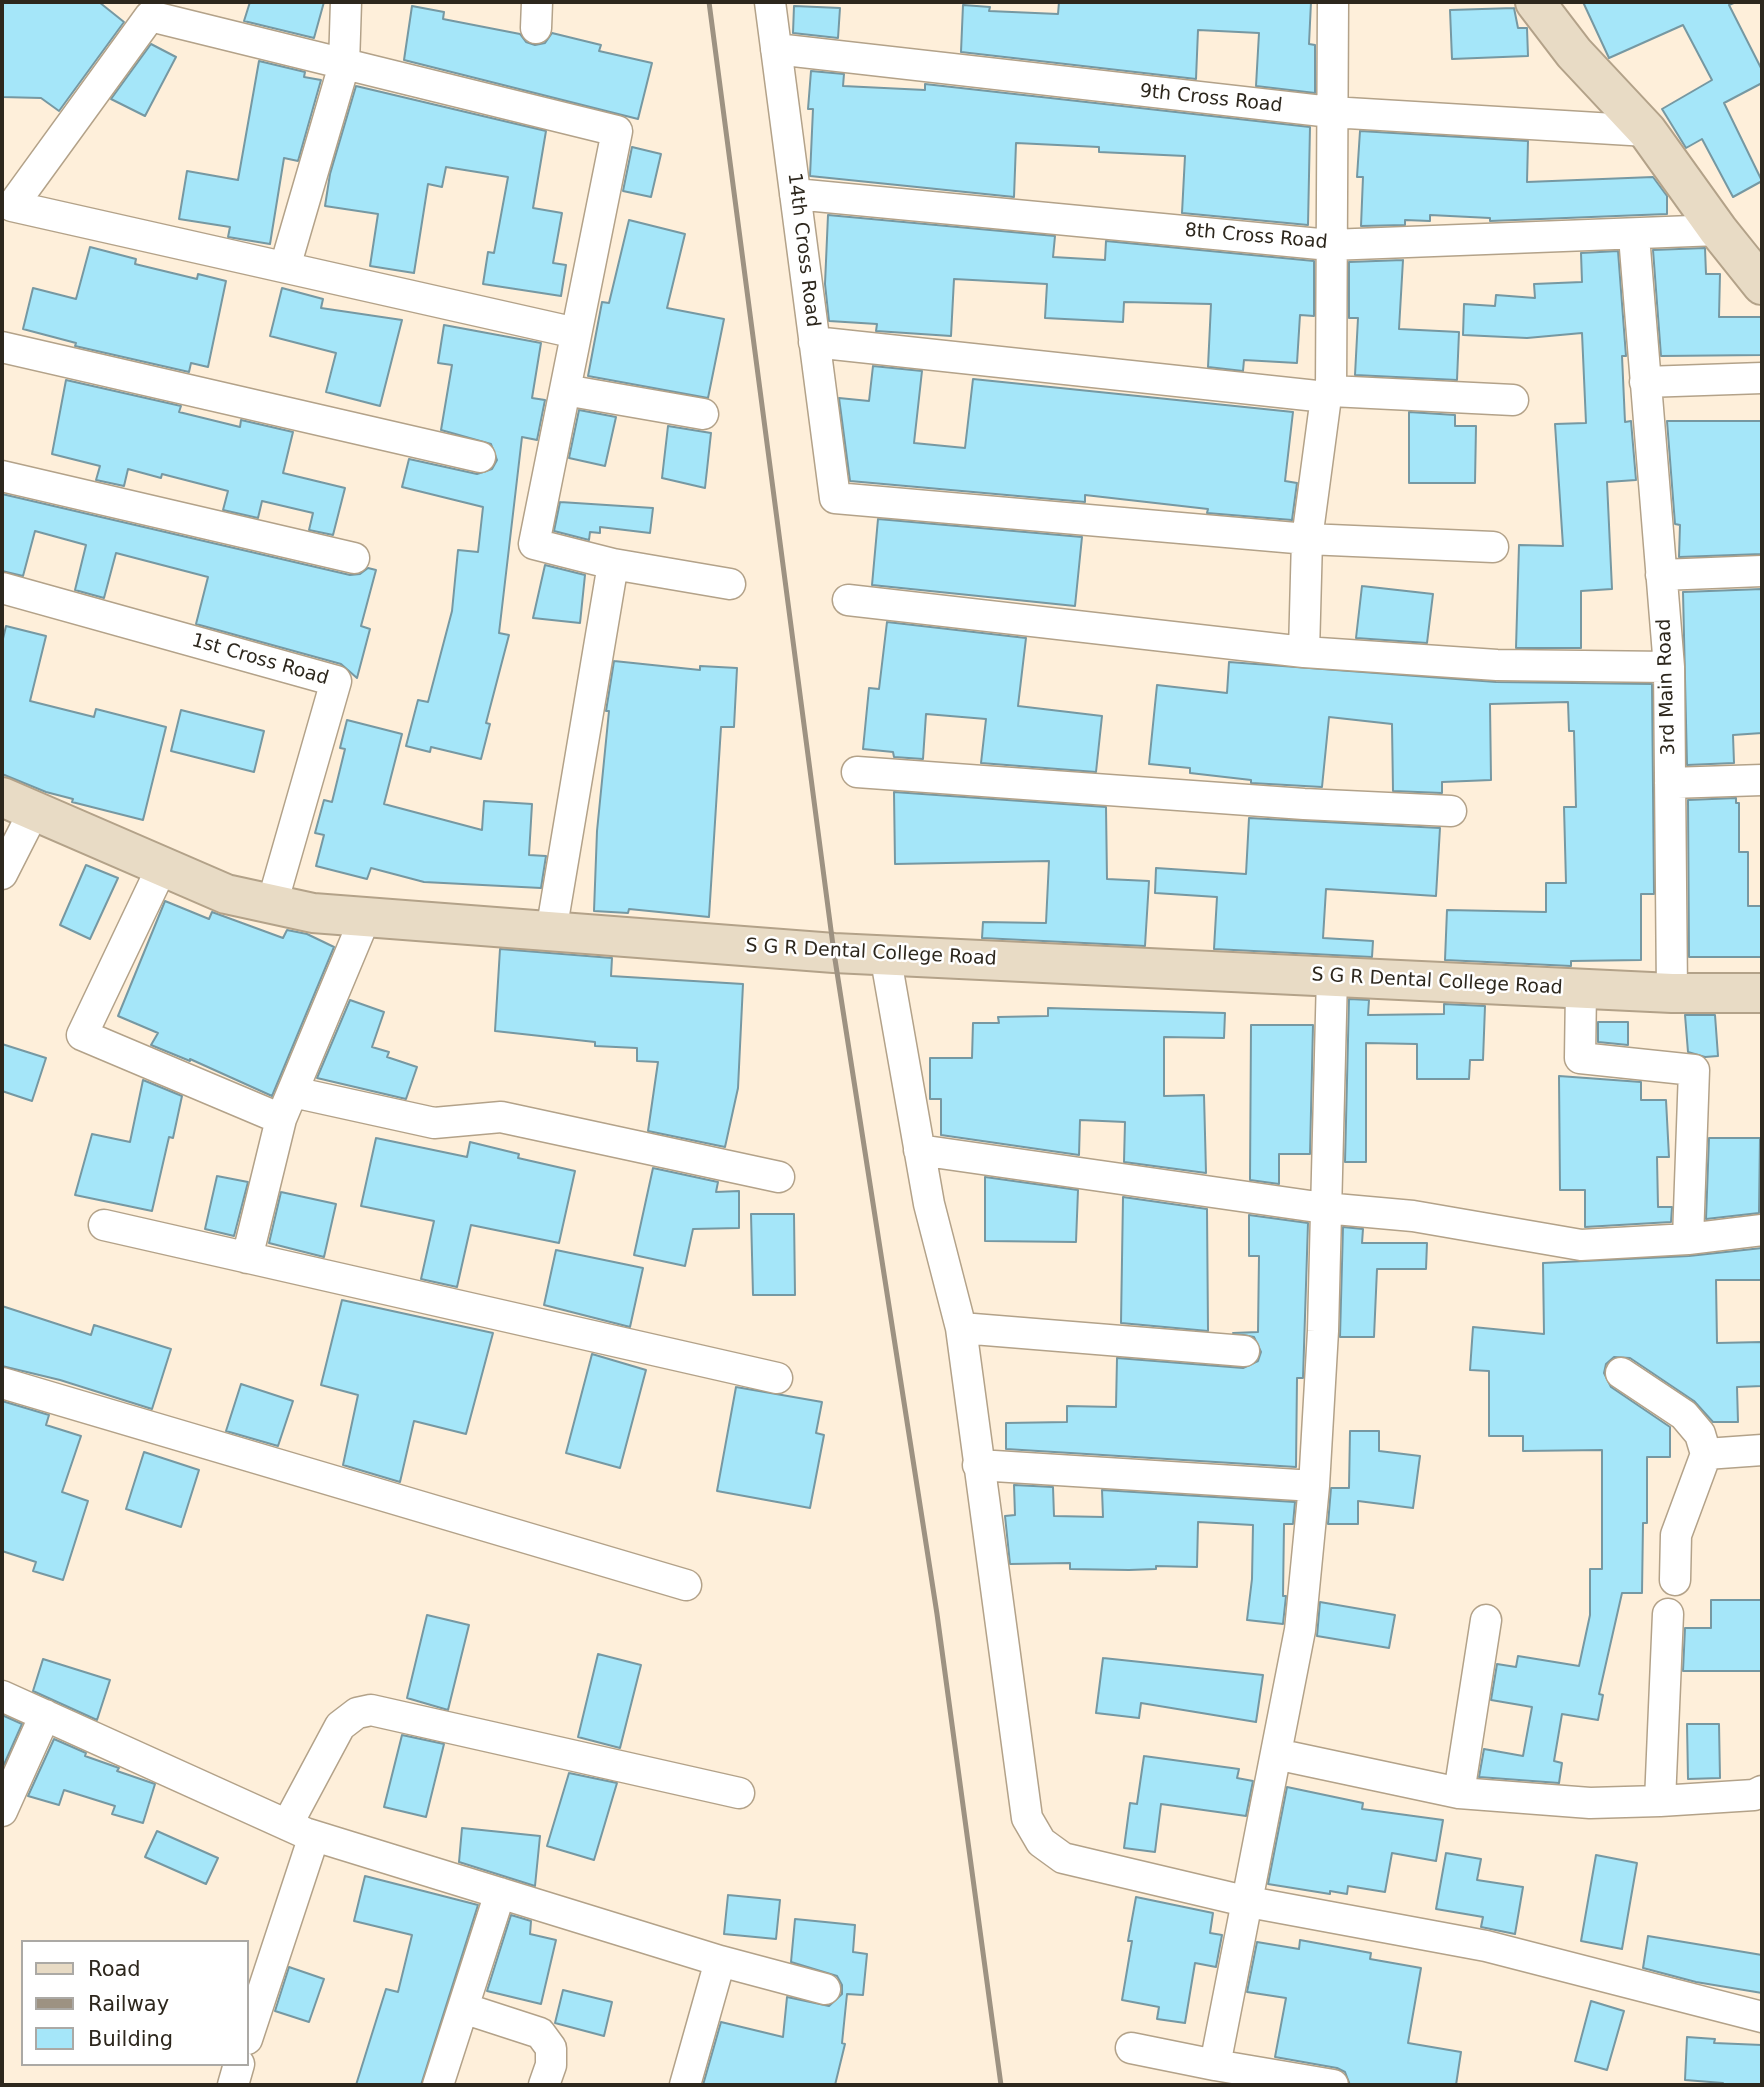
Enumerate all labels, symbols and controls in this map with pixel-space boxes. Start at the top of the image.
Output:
street label: 9th Cross Road [1138,80,1284,118]
street label: 14th Cross Road [782,171,824,329]
street label: 8th Cross Road [1184,219,1328,255]
street label: 3rd Main Road [1653,618,1681,756]
street label: 1st Cross Road [189,630,331,690]
street label: S G R Dental College Road [745,935,997,971]
street label: S G R Dental College Road [1311,964,1563,1000]
legend [21,1940,248,2066]
text: Road [88,1957,141,1981]
text: Railway [88,1992,169,2016]
text: Building [88,2027,173,2051]

